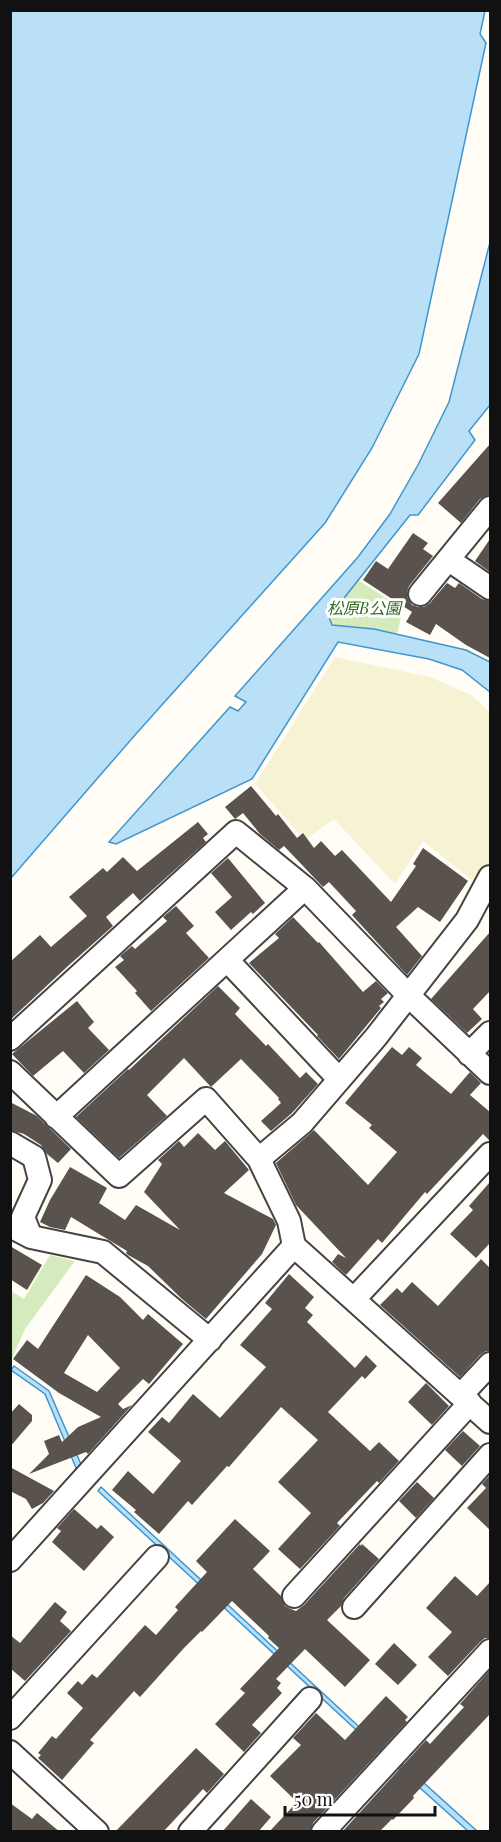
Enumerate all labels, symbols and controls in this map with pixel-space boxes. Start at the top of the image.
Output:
park label: 松原B公園 [327,597,403,618]
scale bar [285,1779,435,1817]
text: 50 m [294,1787,333,1811]

